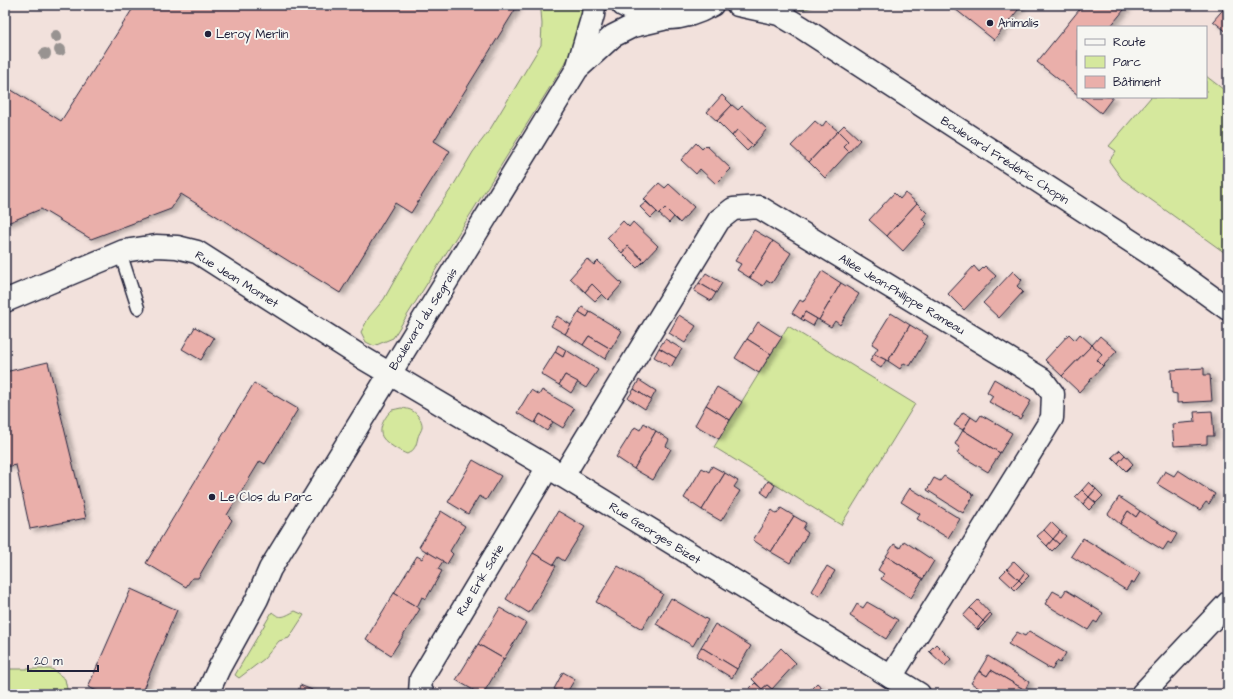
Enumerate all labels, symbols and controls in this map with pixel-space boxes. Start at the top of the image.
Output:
place label: Animalis [998,15,1039,32]
marker: Animalis [985,18,995,28]
place label: Leroy Merlin [216,26,288,44]
legend [1077,26,1207,98]
marker: Leroy Merlin [203,29,213,39]
text: Route [1113,34,1146,51]
text: Parc [1113,54,1141,71]
text: Bâtiment [1113,74,1161,91]
street label: Boulevard Frédéric Chopin [937,112,1072,208]
street label: Rue Jean Monnet [192,247,282,312]
street label: Allée Jean-Philippe Rameau [835,250,968,339]
street label: Boulevard du Segrais [385,265,463,374]
place label: Le Clos du Parc [220,489,313,506]
marker: Le Clos du Parc [207,492,217,502]
street label: Rue Georges Bizet [605,498,704,569]
street label: Rue Erik Satie [452,541,509,619]
scale bar [28,647,98,673]
text: 20 m [34,653,63,670]

